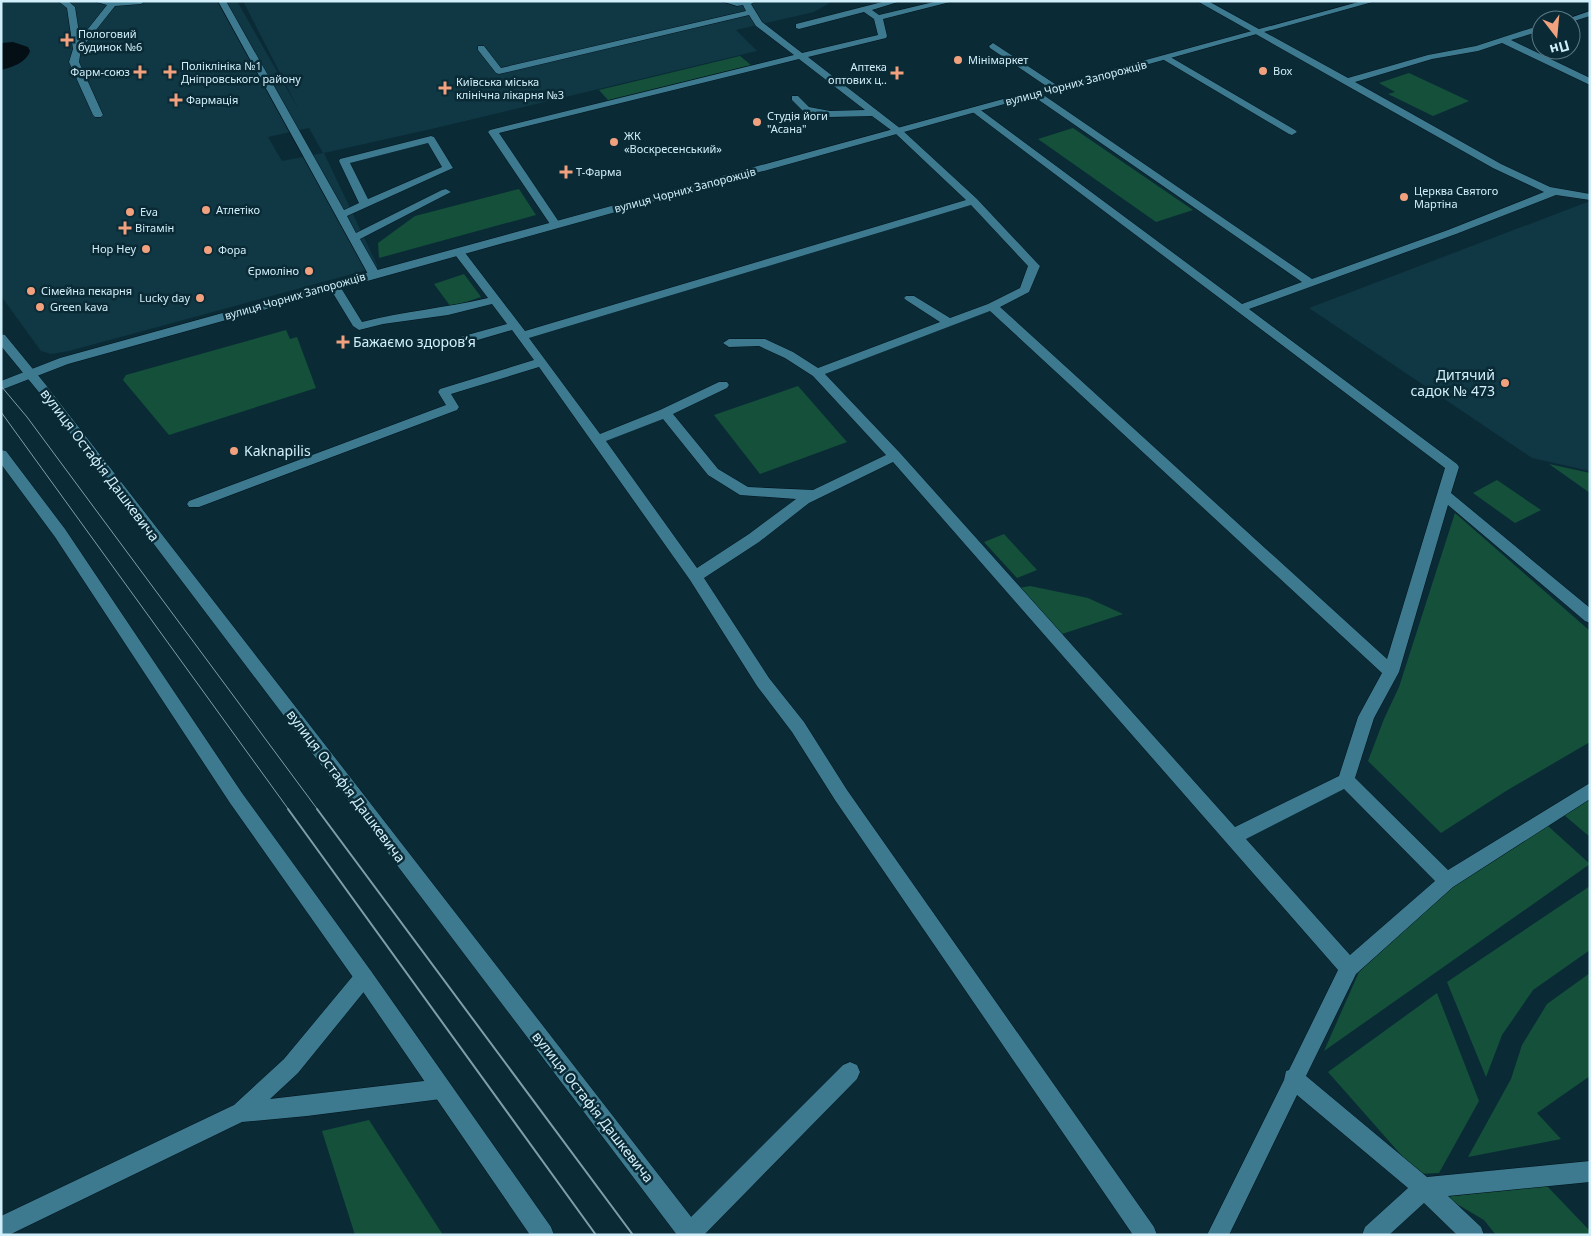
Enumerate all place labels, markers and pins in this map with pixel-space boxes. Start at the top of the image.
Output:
place label: Пологовий будинок №6 [78,26,142,54]
marker: Пологовий будинок №6 [60,33,74,47]
place label: Мінімаркет [968,52,1028,67]
marker: Мінімаркет [952,54,964,66]
place label: Поліклініка №1 Дніпровського району [181,58,301,86]
place label: Аптека оптових ц‥ [828,59,887,87]
place label: Box [1273,63,1293,78]
place label: Фарм-союз [70,64,130,79]
marker: Поліклініка №1 Дніпровського району [163,65,177,79]
marker: Box [1257,65,1269,77]
marker: Фарм-союз [134,66,146,78]
marker: Аптека оптових ц‥ [891,67,903,79]
place label: Київська міська клінічна лікарня №3 [456,74,564,102]
marker: Київська міська клінічна лікарня №3 [438,81,452,95]
place label: Фармація [186,92,238,107]
marker: Фармація [170,94,182,106]
place label: Студія йоги "Асана" [767,108,828,136]
marker: Студія йоги "Асана" [751,116,763,128]
place label: ЖК «Воскресенський» [624,128,722,156]
marker: ЖК «Воскресенський» [608,136,620,148]
place label: Т-Фарма [576,164,622,179]
marker: Т-Фарма [560,166,572,178]
place label: Церква Святого Мартіна [1414,183,1498,211]
marker: Церква Святого Мартіна [1398,191,1410,203]
place label: Атлетіко [216,202,260,217]
place label: Eva [140,204,158,219]
marker: Атлетіко [200,204,212,216]
marker: Eva [124,206,136,218]
place label: Вітамін [135,220,174,235]
marker: Вітамін [119,222,131,234]
place label: Hop Hey [92,241,136,256]
place label: Фора [218,242,246,257]
marker: Hop Hey [140,243,152,255]
marker: Фора [202,244,214,256]
place label: Єрмоліно [248,263,299,278]
marker: Єрмоліно [303,265,315,277]
place label: Сімейна пекарня [41,283,132,298]
marker: Сімейна пекарня [25,285,37,297]
place label: Lucky day [139,290,190,305]
marker: Lucky day [194,292,206,304]
place label: Green kava [50,299,108,314]
marker: Green kava [34,301,46,313]
place label: Бажаємо здоровʼя [353,332,476,351]
marker: Бажаємо здоровʼя [337,336,349,348]
place label: Дитячий садок № 473 [1410,365,1495,400]
marker: Дитячий садок № 473 [1499,377,1511,389]
place label: Kaknapilis [244,441,311,460]
marker: Kaknapilis [228,445,240,457]

